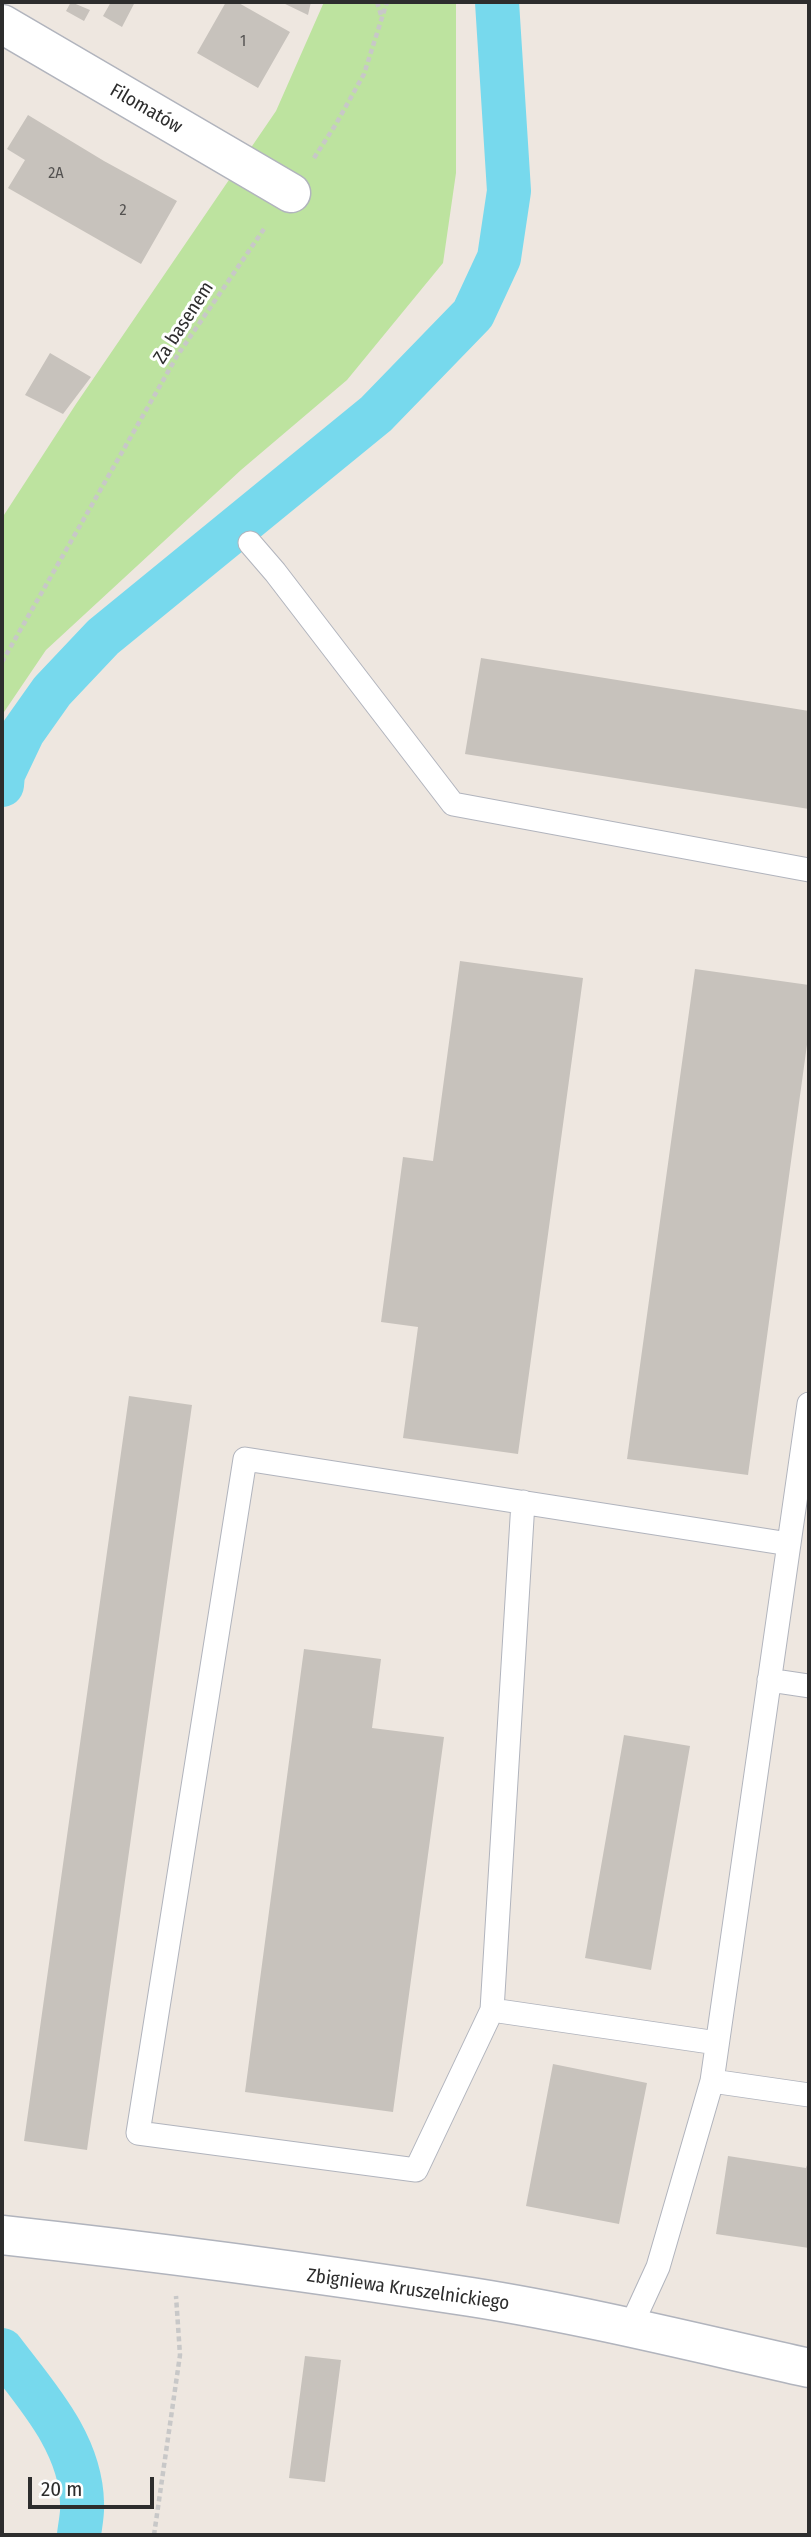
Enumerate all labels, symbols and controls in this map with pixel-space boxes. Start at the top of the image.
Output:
house number: 1 [240,32,246,52]
street label: Filomatów [106,79,186,139]
house number: 2A [48,164,64,184]
house number: 2 [119,201,127,221]
street label: Za basenem [149,278,219,368]
street label: Zbigniewa Kruszelnickiego [305,2265,511,2315]
scale bar [32,2464,158,2508]
text: 20 m [41,2476,82,2502]

